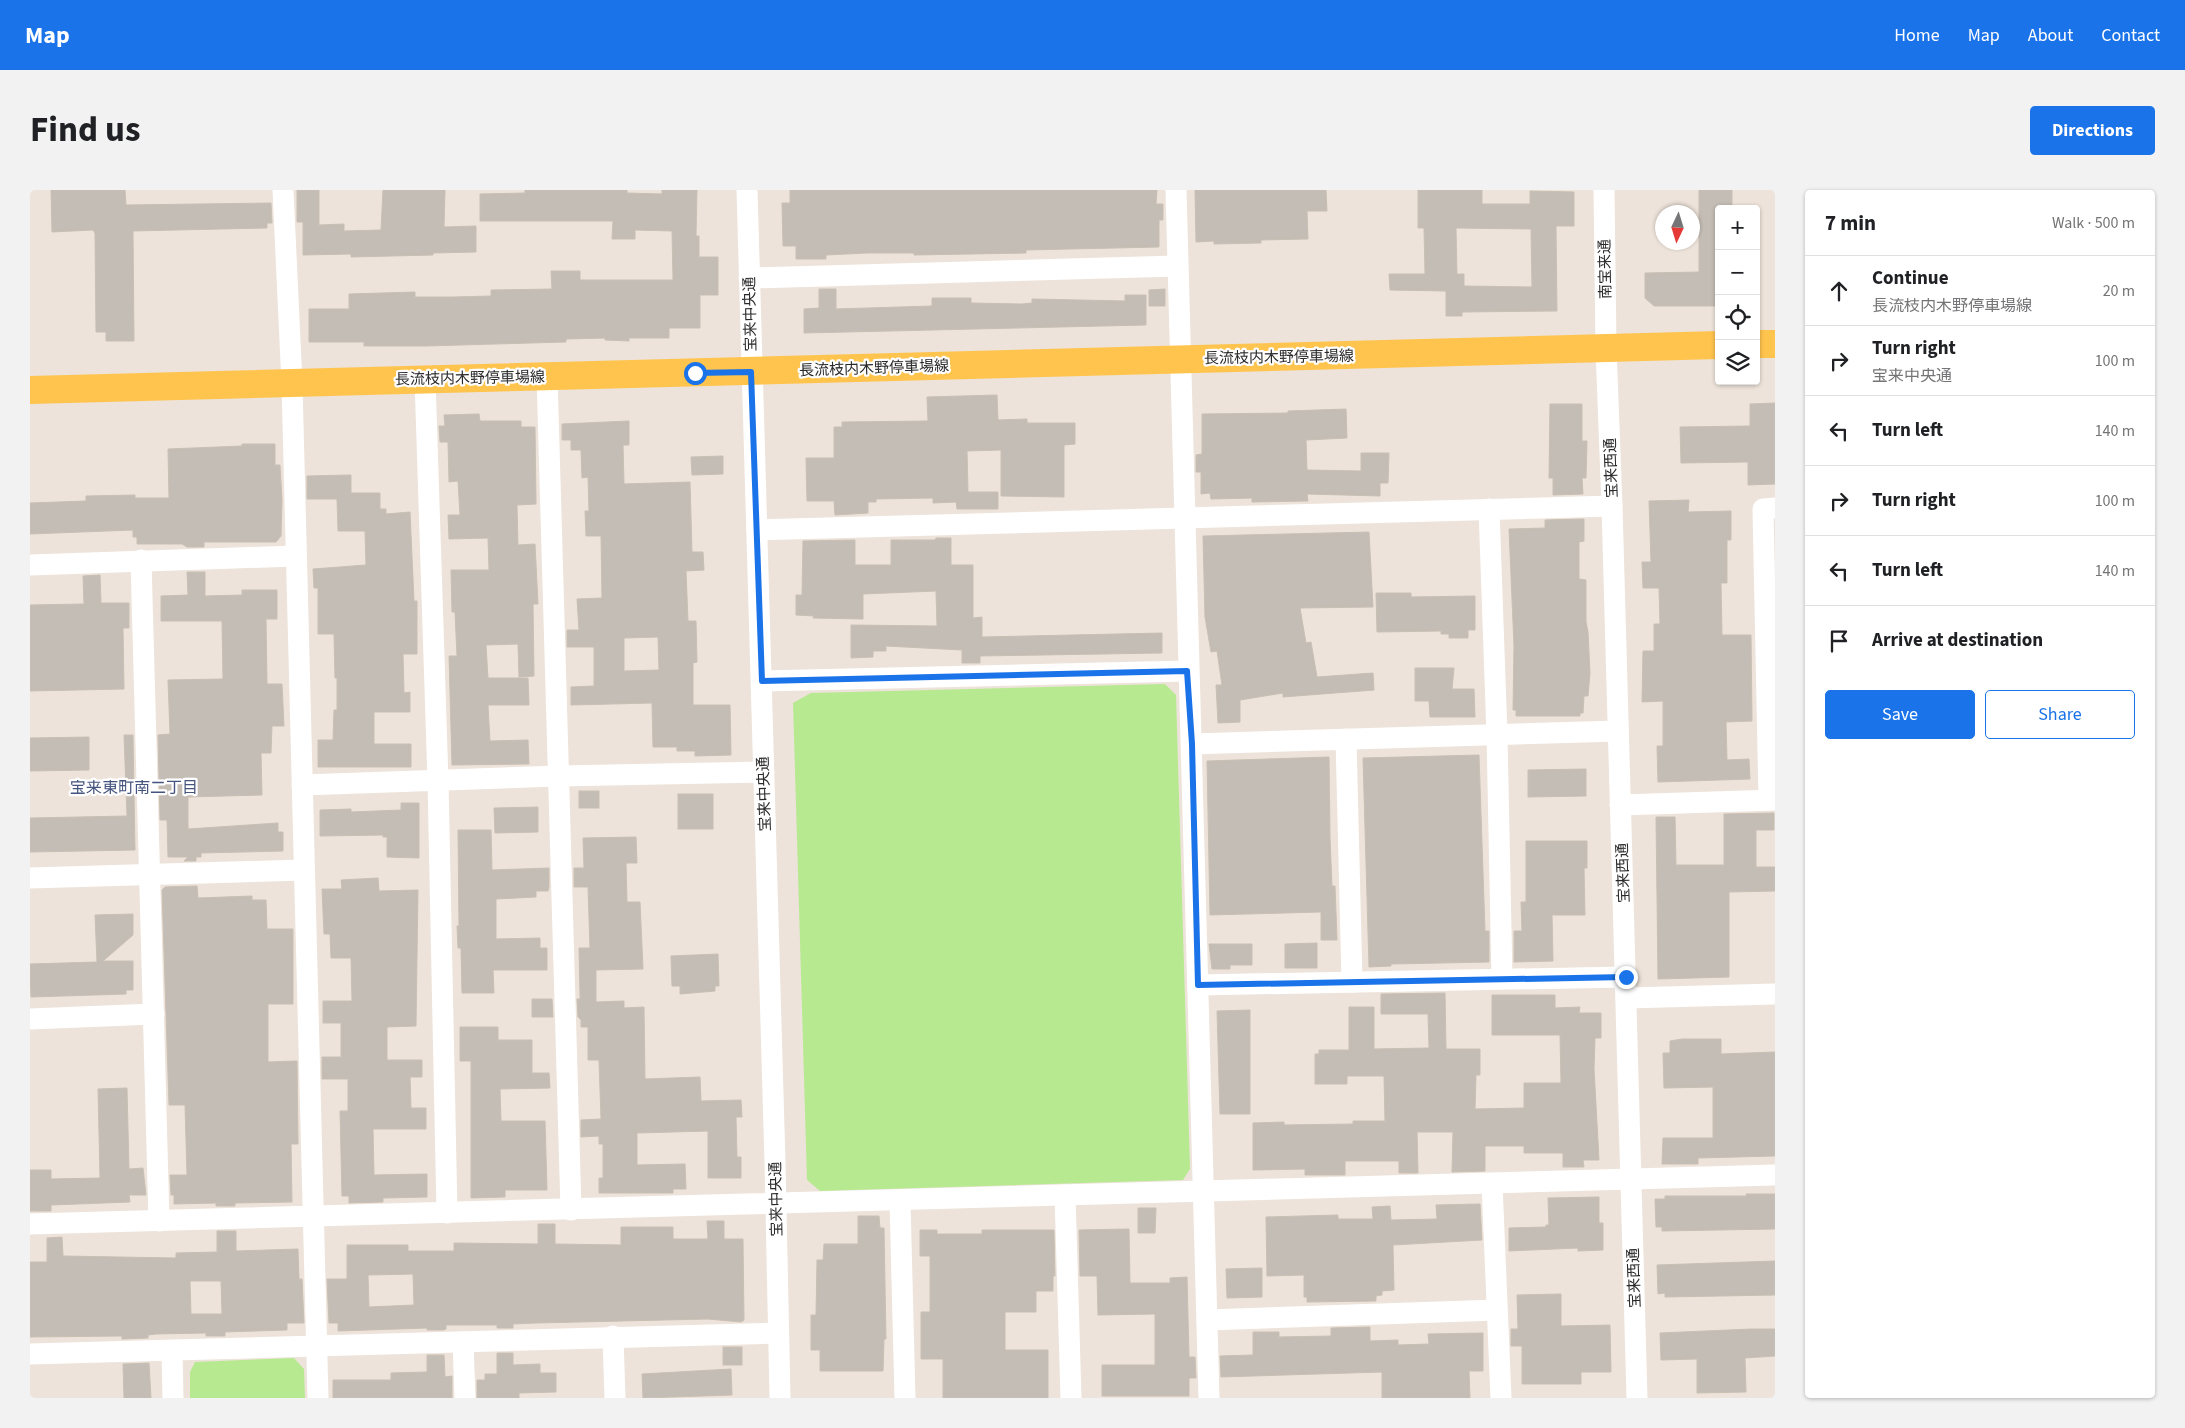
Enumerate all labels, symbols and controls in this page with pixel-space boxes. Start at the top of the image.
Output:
text: Map [25,18,70,53]
text: Home [1894,23,1940,48]
text: Map [1968,23,2000,48]
text: About [2028,23,2073,48]
text: Contact [2101,23,2160,48]
text: Find us [30,105,140,155]
button: Directions [2030,106,2155,155]
north arrow [1655,205,1700,250]
map controls [1715,205,1760,385]
button: + [1715,205,1760,250]
text: 7 min [1825,208,1876,238]
text: Walk · 500 m [2052,212,2135,234]
street label: 南宝来通 [1594,239,1617,299]
button: − [1715,250,1760,295]
text: Continue [1872,265,1949,292]
street label: 宝来中央通 [739,276,762,352]
icon: ahead [1825,277,1853,305]
text: 20 m [2103,280,2135,302]
button: locate [1715,295,1760,340]
text: 長流枝内木野停車場線 [1872,295,2032,317]
text: Turn right [1872,335,1956,362]
button: layers [1715,340,1760,385]
street label: 長流枝内木野停車場線 [1204,346,1354,369]
icon: right [1825,347,1853,375]
text: 100 m [2095,350,2135,372]
street label: 長流枝内木野停車場線 [799,355,949,382]
route start [684,362,707,385]
text: 宝来中央通 [1872,365,1952,387]
street label: 長流枝内木野停車場線 [395,367,545,390]
icon: left [1825,417,1853,445]
text: Turn left [1872,417,1943,444]
text: 140 m [2095,420,2135,442]
street label: 宝来西通 [1600,438,1623,498]
icon: right [1825,487,1853,515]
text: Turn right [1872,487,1956,514]
text: 100 m [2095,490,2135,512]
icon: left [1825,557,1853,585]
text: Turn left [1872,557,1943,584]
text: 140 m [2095,560,2135,582]
icon: arrive [1825,627,1853,655]
text: Arrive at destination [1872,627,2043,654]
button: Save [1825,690,1975,739]
button: Share [1985,690,2135,739]
street label: 宝来中央通 [753,756,776,832]
district label: 宝来東町南二丁目 [70,777,198,799]
street label: 宝来西通 [1612,843,1635,903]
route end [1615,966,1638,989]
street label: 宝来中央通 [765,1161,788,1237]
street label: 宝来西通 [1623,1248,1646,1308]

